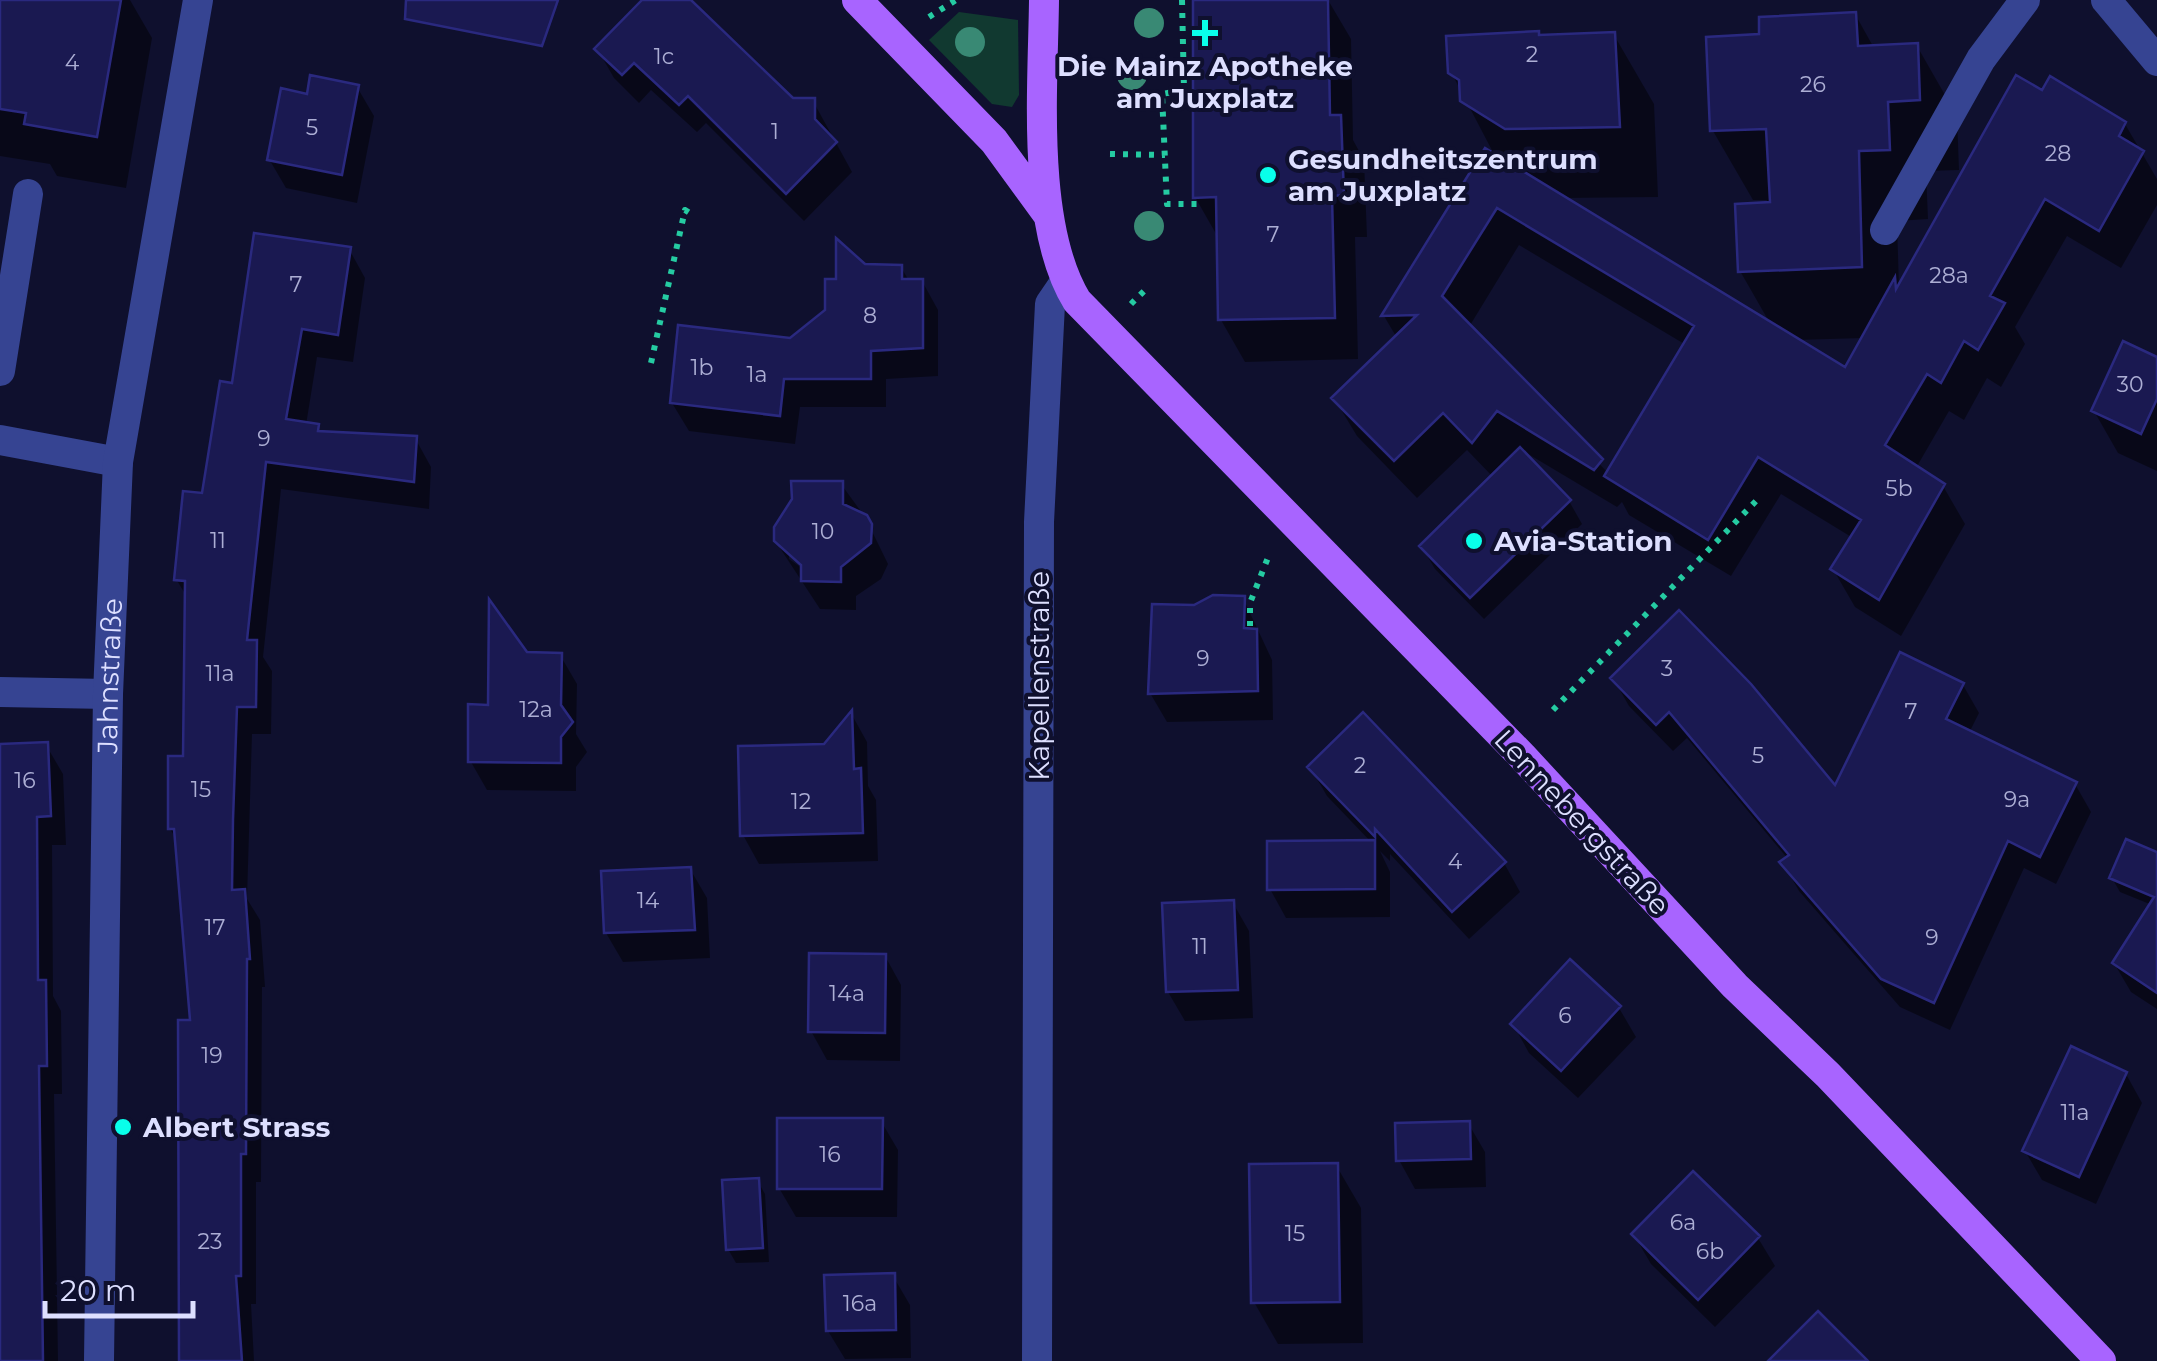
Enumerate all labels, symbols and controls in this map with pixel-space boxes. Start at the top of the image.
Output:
marker: Die Mainz Apotheke am Juxplatz [1194,22,1216,44]
house number: 2 [1526,41,1538,68]
house number: 1c [654,43,674,70]
house number: 4 [65,49,80,76]
place label: Die Mainz Apotheke am Juxplatz [1057,49,1353,115]
house number: 26 [1800,71,1826,98]
house number: 5 [306,114,318,141]
house number: 1 [771,118,779,145]
house number: 28 [2045,140,2071,167]
place label: Gesundheitszentrum am Juxplatz [1288,142,1598,208]
marker: Gesundheitszentrum am Juxplatz [1257,164,1279,186]
house number: 7 [1267,221,1280,248]
house number: 28a [1929,262,1969,289]
house number: 7 [290,271,303,298]
house number: 8 [863,302,877,329]
house number: 1b [691,354,713,381]
house number: 1a [747,361,767,388]
house number: 30 [2117,371,2143,398]
house number: 9 [257,425,271,452]
house number: 5b [1885,475,1913,502]
house number: 10 [812,518,834,545]
place label: Avia-Station [1493,524,1673,558]
house number: 11 [210,527,226,554]
marker: Avia-Station [1463,530,1485,552]
street label: Kapellenstraße [1022,571,1056,781]
street label: Jahnstraße [90,598,129,755]
house number: 9 [1196,645,1210,672]
house number: 3 [1661,655,1673,682]
house number: 11a [206,660,234,687]
house number: 12a [519,696,553,723]
house number: 7 [1905,698,1918,725]
street label: Lennebergstraße [1487,722,1677,922]
house number: 5 [1752,742,1764,769]
house number: 2 [1354,752,1366,779]
house number: 16 [14,767,36,794]
house number: 15 [191,776,211,803]
house number: 9a [2004,786,2030,813]
house number: 12 [791,788,811,815]
house number: 4 [1448,848,1463,875]
house number: 14 [637,887,660,914]
house number: 17 [205,914,225,941]
house number: 9 [1925,924,1939,951]
house number: 11 [1192,933,1208,960]
house number: 14a [829,980,865,1007]
house number: 6 [1558,1002,1572,1029]
house number: 19 [201,1042,223,1069]
house number: 11a [2061,1099,2089,1126]
place label: Albert Strass [142,1110,331,1144]
marker: Albert Strass [112,1116,134,1138]
house number: 16 [819,1141,841,1168]
house number: 6a [1670,1209,1696,1236]
house number: 15 [1285,1220,1305,1247]
house number: 23 [198,1228,222,1255]
house number: 6b [1696,1238,1724,1265]
scale bar [45,1256,192,1318]
text: 20 m [60,1272,137,1309]
house number: 16a [843,1290,877,1317]

